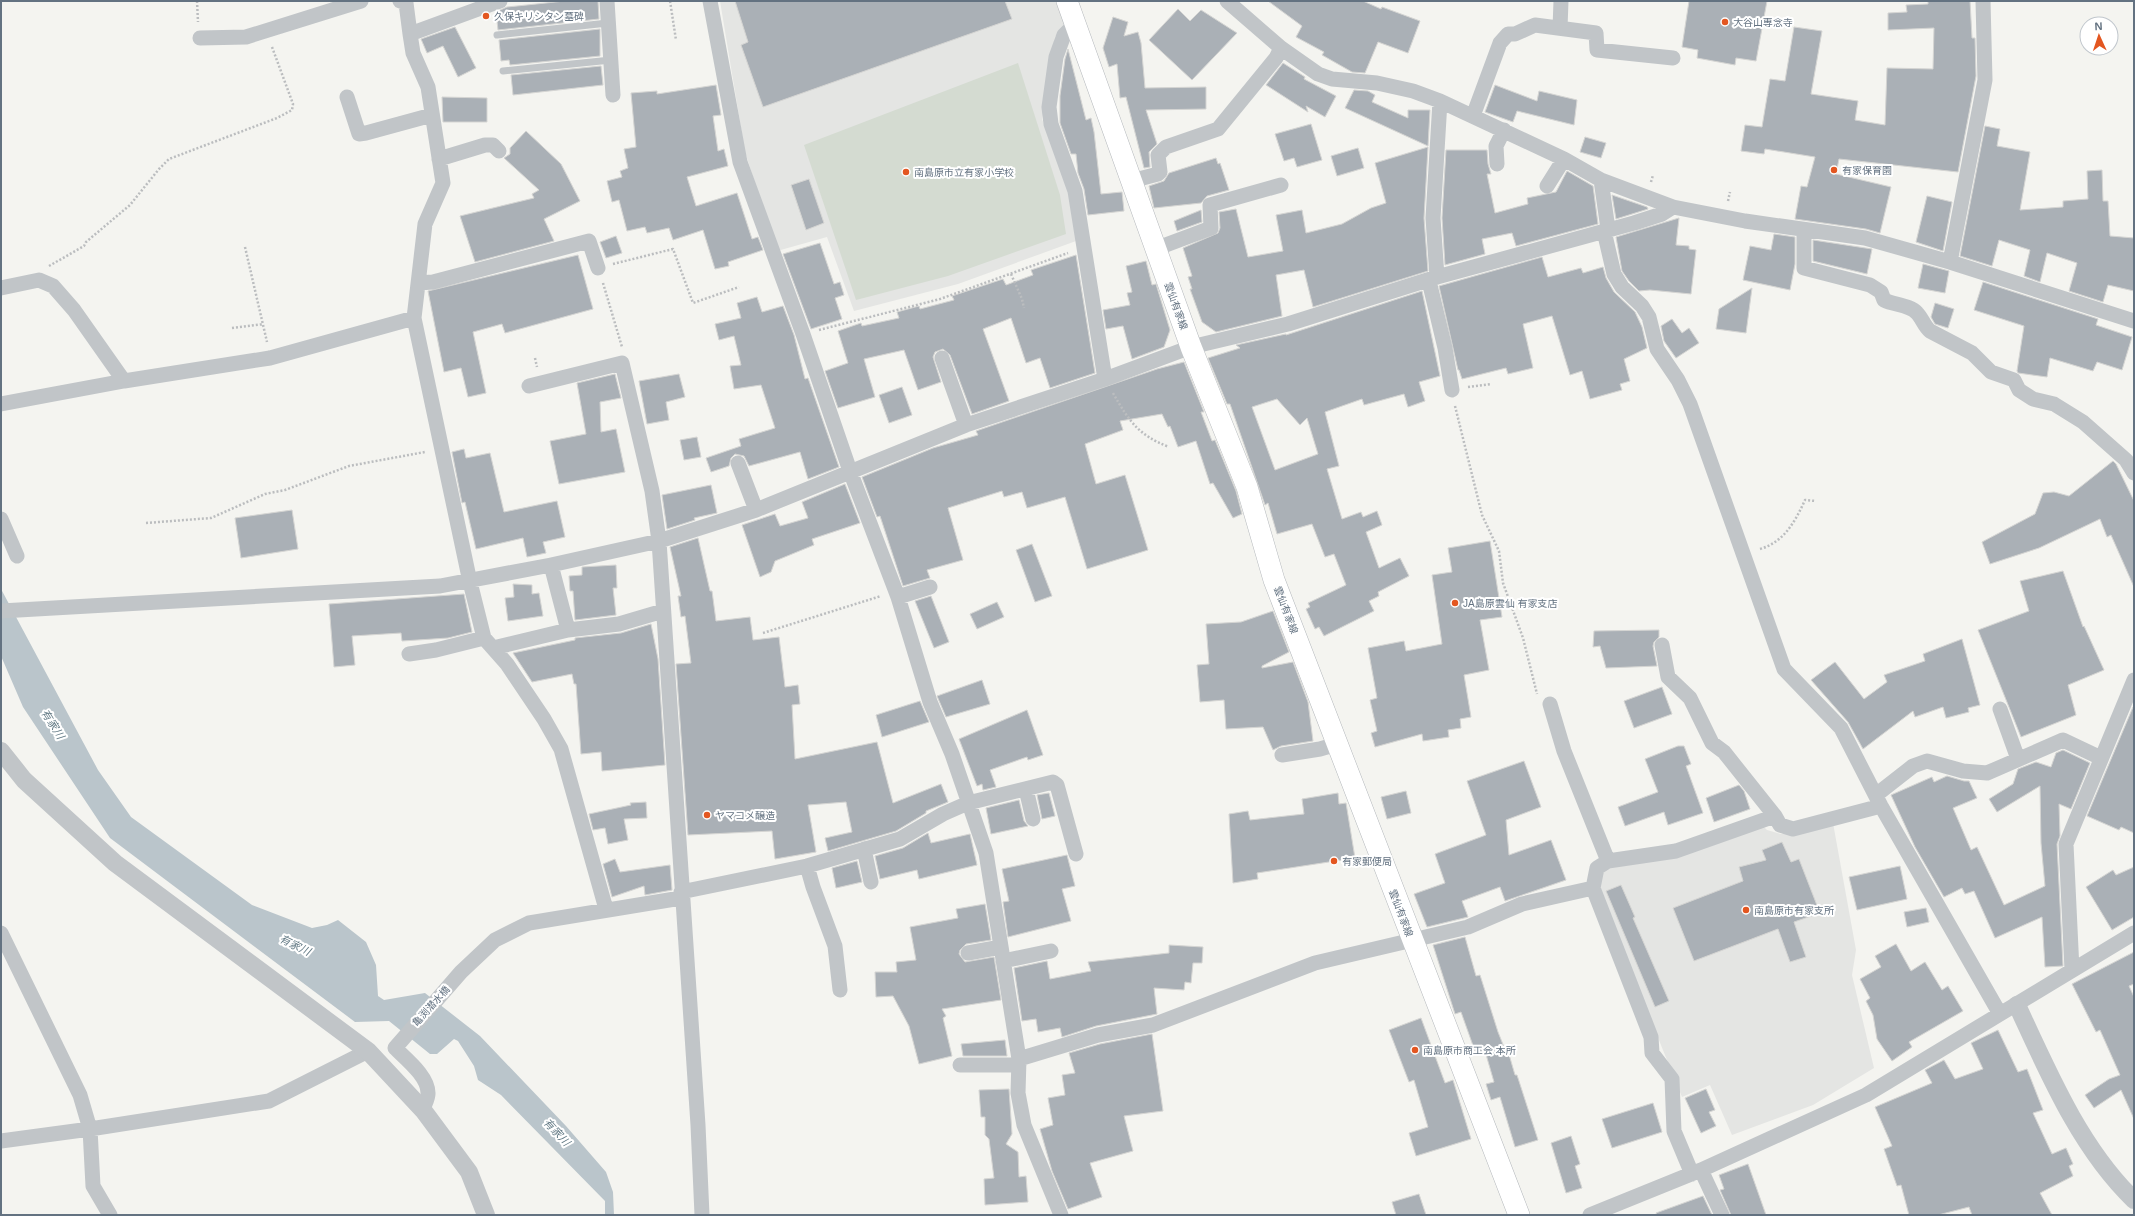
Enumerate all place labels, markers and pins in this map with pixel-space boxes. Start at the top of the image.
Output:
marker: 久保キリシタン墓碑 [481,11,491,21]
place label: 久保キリシタン墓碑 [494,11,584,22]
marker: 大谷山専念寺 [1720,17,1730,27]
place label: 大谷山専念寺 [1733,17,1793,28]
marker: 有家保育園 [1829,165,1839,175]
place label: 有家保育園 [1842,165,1892,176]
marker: 南島原市立有家小学校 [901,167,911,177]
place label: 南島原市立有家小学校 [914,167,1014,178]
marker: JA島原雲仙 有家支店 [1450,598,1460,608]
place label: JA島原雲仙 有家支店 [1463,598,1557,609]
marker: ヤマコメ醸造 [702,810,712,820]
place label: ヤマコメ醸造 [715,810,775,821]
marker: 有家郵便局 [1329,856,1339,866]
place label: 有家郵便局 [1342,856,1392,867]
marker: 南島原市有家支所 [1741,905,1751,915]
place label: 南島原市有家支所 [1754,905,1834,916]
marker: 南島原市商工会 本所 [1410,1045,1420,1055]
place label: 南島原市商工会 本所 [1423,1045,1516,1056]

